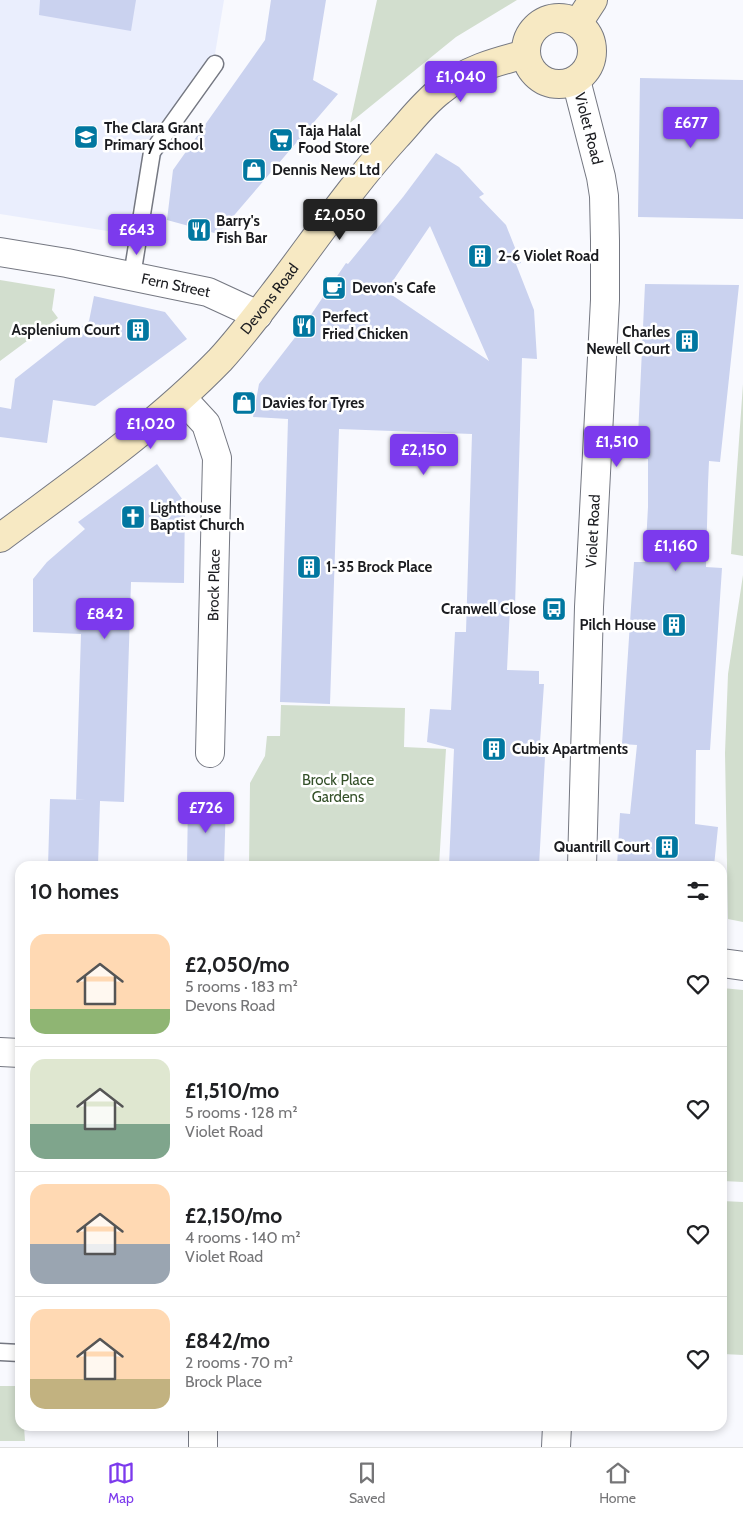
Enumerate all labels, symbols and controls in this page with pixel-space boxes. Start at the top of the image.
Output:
pin: £1,040 [420,61,502,103]
text: £1,040 [436,67,486,86]
street label: Violet Road [571,91,606,166]
pin: £677 [661,106,721,149]
text: £677 [674,113,708,132]
place label: The Clara Grant Primary School [104,119,203,154]
place label: Taja Halal Food Store [298,122,369,157]
school or university icon: The Clara Grant Primary School [73,124,99,150]
supermarket icon: Taja Halal Food Store [268,127,294,153]
shop icon: Dennis News Ltd [241,157,267,183]
place label: Dennis News Ltd [272,161,380,179]
pin: £2,050 [299,198,381,241]
text: £2,050 [314,205,366,224]
place label: Barry's Fish Bar [216,212,267,247]
pin: £643 [107,214,167,256]
restaurant icon: Barry's Fish Bar [186,217,212,243]
text: £643 [119,220,155,239]
building icon: 2-6 Violet Road [467,243,493,269]
place label: 2-6 Violet Road [498,247,599,265]
street label: Devons Road [237,260,302,338]
street label: Fern Street [140,270,212,301]
cafe icon: Devon's Cafe [321,275,347,301]
place label: Devon's Cafe [352,279,436,297]
place label: Perfect Fried Chicken [322,308,408,343]
restaurant icon: Perfect Fried Chicken [291,313,317,339]
building icon: Asplenium Court [125,317,151,343]
place label: Asplenium Court [12,321,120,339]
place label: Charles Newell Court [586,323,670,358]
building icon: Charles Newell Court [674,328,700,354]
shop icon: Davies for Tyres [231,390,257,416]
place label: Davies for Tyres [262,394,364,412]
pin: £1,020 [110,408,192,450]
text: £1,020 [127,414,175,433]
pin: £1,510 [576,426,658,468]
text: £1,510 [595,432,639,451]
pin: £2,150 [383,434,465,476]
text: £2,150 [401,440,447,459]
street label: Violet Road [582,494,604,568]
place label: Lighthouse Baptist Church [150,499,245,534]
church icon: Lighthouse Baptist Church [120,504,146,530]
pin: £1,160 [635,530,717,572]
text: £1,160 [654,536,698,555]
street label: Brock Place [204,548,224,621]
building icon: 1-35 Brock Place [296,554,322,580]
place label: 1-35 Brock Place [326,558,433,576]
bus stop icon: Cranwell Close [541,596,567,622]
pin: £842 [75,598,135,640]
place label: Cranwell Close [441,600,536,618]
text: £842 [87,604,123,623]
building icon: Pilch House [661,612,687,638]
place label: Pilch House [580,616,656,634]
building icon: Cubix Apartments [481,736,507,762]
place label: Cubix Apartments [512,740,628,758]
park label: Brock Place Gardens [302,771,374,806]
pin: £726 [176,792,236,834]
text: £726 [189,798,223,817]
building icon: Quantrill Court [654,834,680,860]
place label: Quantrill Court [554,838,650,856]
icon: filters [684,877,712,905]
text: 10 homes [30,879,119,904]
text: £2,050/mo [185,952,290,977]
icon: home [70,954,130,1014]
icon: heart [684,970,712,998]
text: 5 rooms · 183 m² [185,977,298,996]
text: Devons Road [185,996,275,1015]
text: £1,510/mo [185,1078,279,1103]
icon: home [70,1079,130,1139]
icon: heart [684,1095,712,1123]
text: 5 rooms · 128 m² [185,1103,298,1122]
text: Violet Road [185,1122,263,1141]
text: £2,150/mo [185,1203,282,1228]
icon: home [70,1204,130,1264]
icon: heart [684,1220,712,1248]
text: 4 rooms · 140 m² [185,1228,301,1247]
text: Violet Road [185,1247,263,1266]
text: £842/mo [185,1328,270,1353]
icon: home [70,1329,130,1389]
icon: heart [684,1345,712,1373]
text: 2 rooms · 70 m² [185,1353,293,1372]
text: Brock Place [185,1372,262,1391]
tab: Map [107,1459,135,1507]
tab: Saved [349,1459,385,1507]
tab: Home [599,1459,636,1507]

